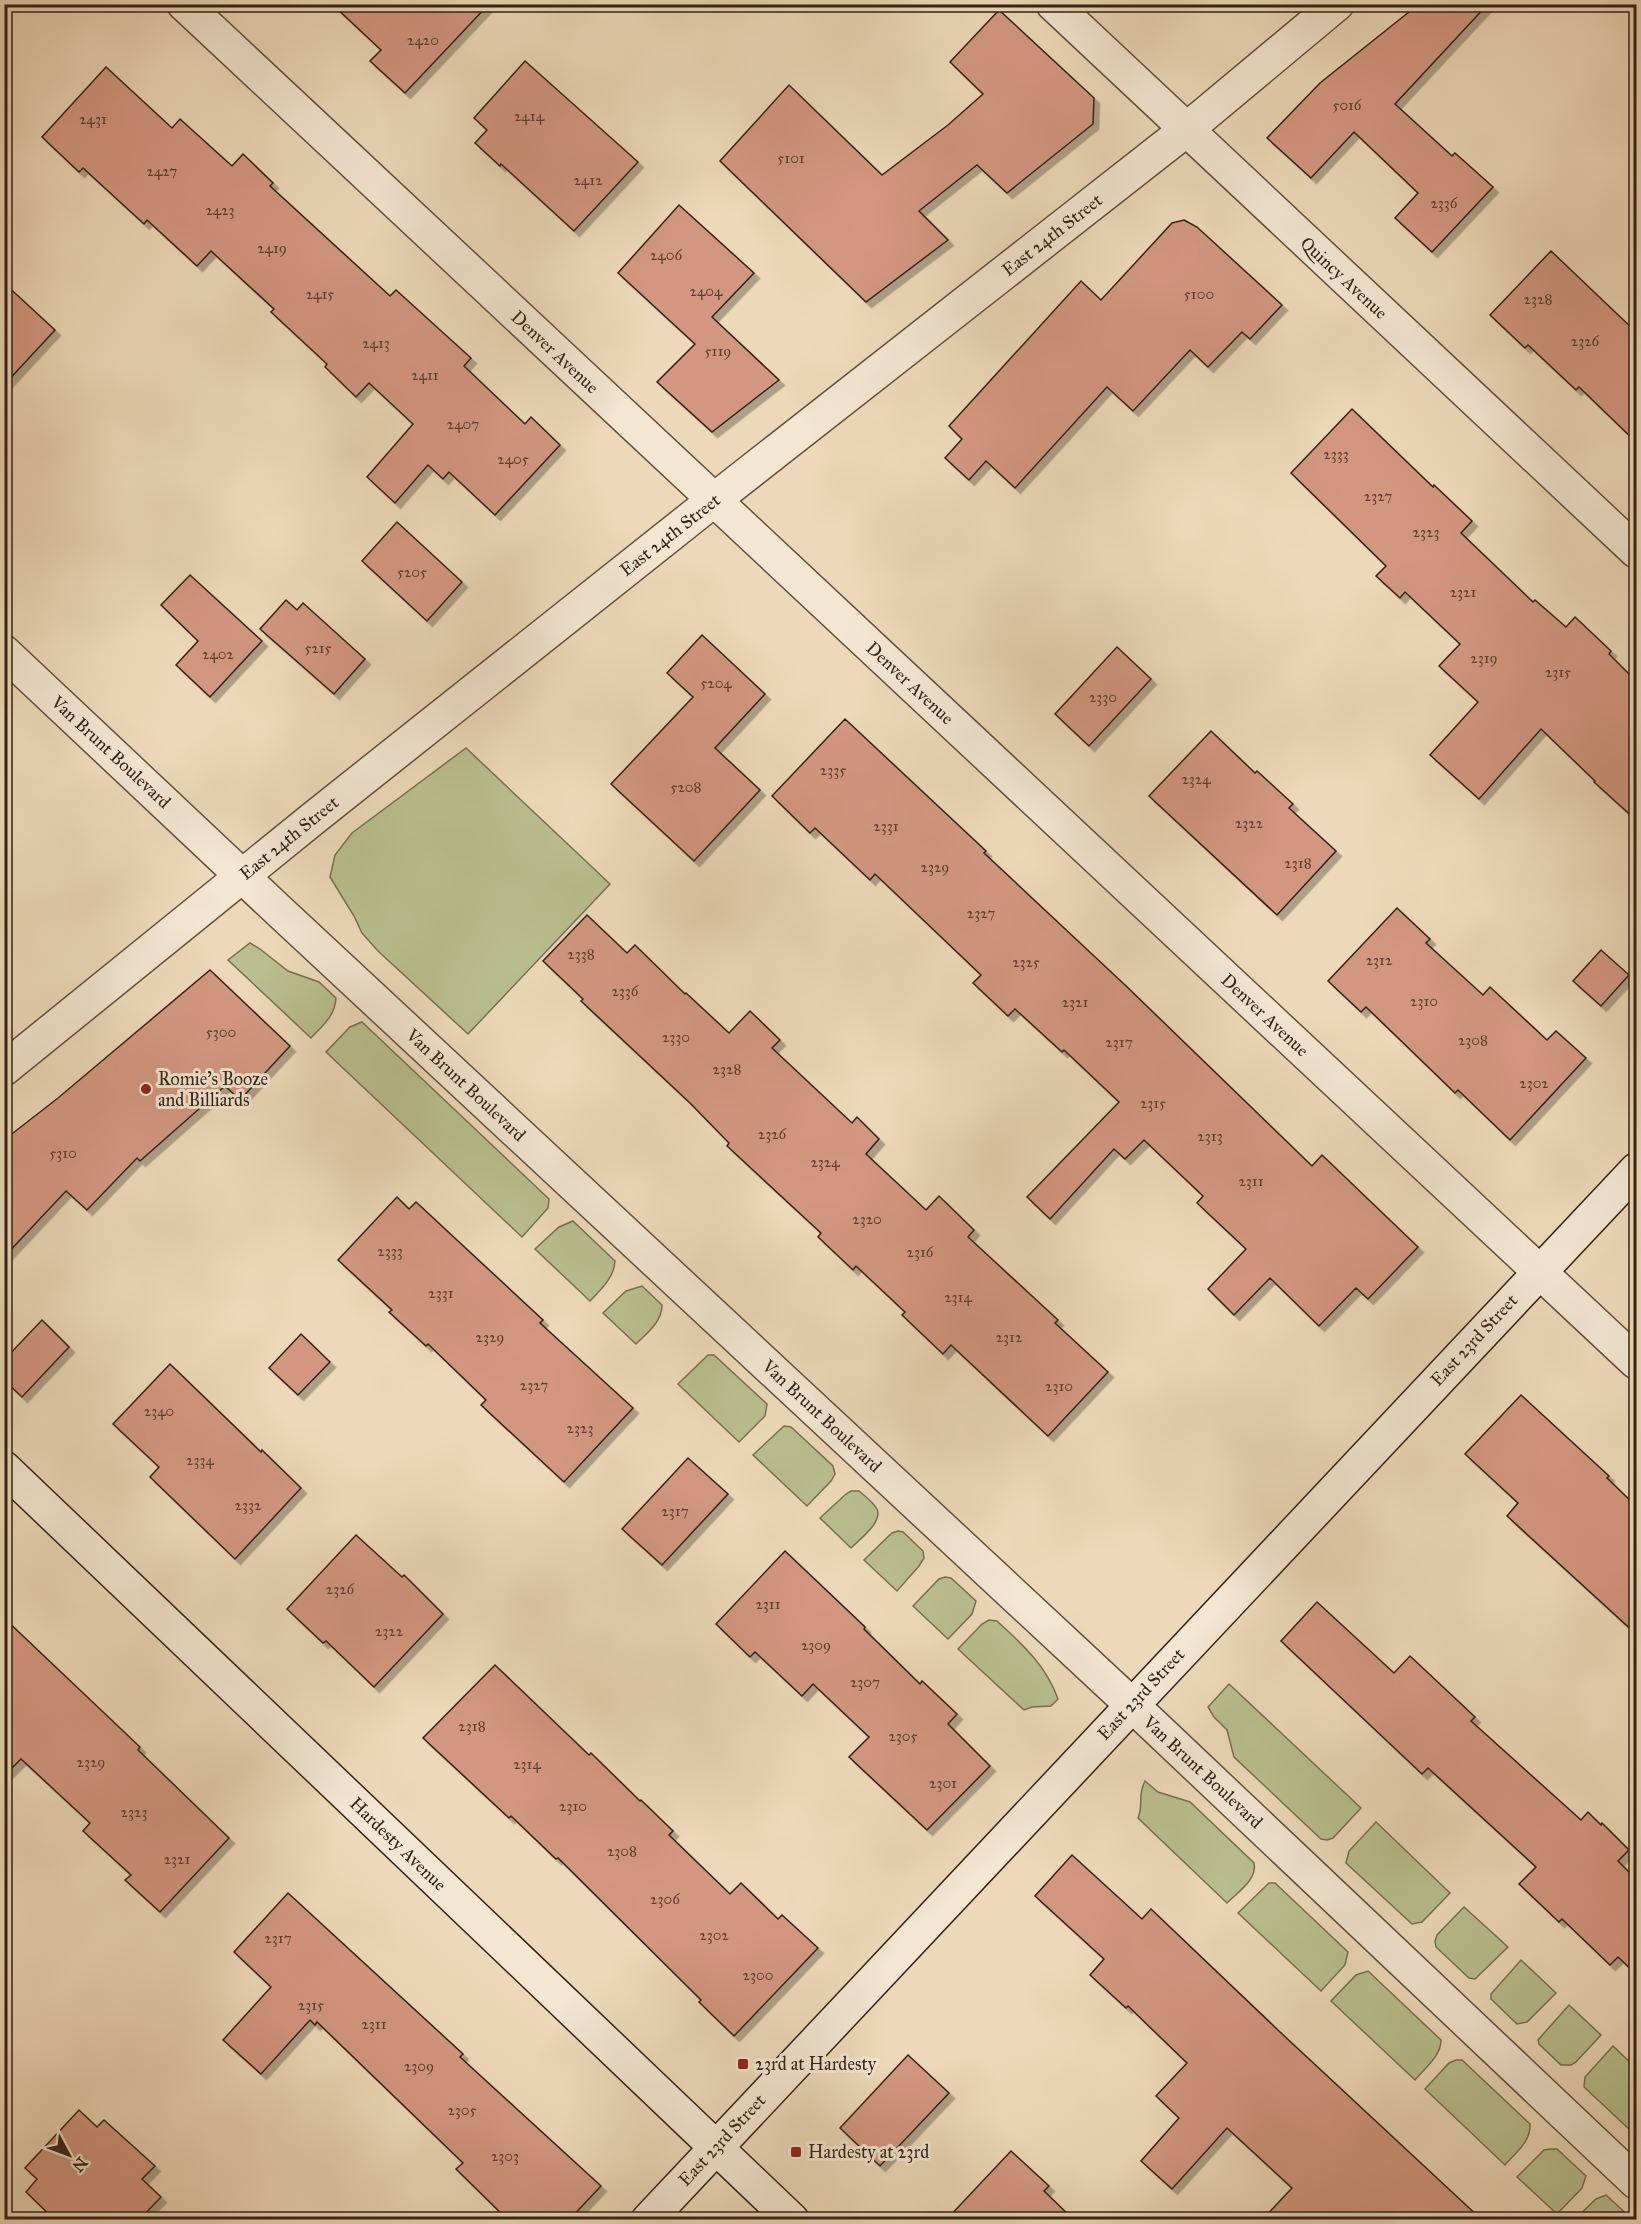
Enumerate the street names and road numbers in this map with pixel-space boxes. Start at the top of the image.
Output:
street label: East 24th Street [997,189,1107,281]
street label: Quincy Avenue [1296,232,1392,324]
street label: Denver Avenue [507,306,603,398]
street label: East 24th Street [615,489,725,581]
street label: Denver Avenue [862,637,958,729]
street label: Van Brunt Boulevard [46,690,175,813]
street label: East 24th Street [235,791,343,885]
street label: Denver Avenue [1217,969,1313,1061]
street label: Van Brunt Boulevard [401,1023,530,1146]
street label: East 23rd Street [1426,1289,1523,1391]
street label: Van Brunt Boulevard [757,1354,886,1477]
street label: East 23rd Street [1093,1643,1190,1745]
street label: Van Brunt Boulevard [1138,1710,1267,1833]
street label: Hardesty Avenue [345,1792,451,1896]
street label: East 23rd Street [674,2089,771,2191]

